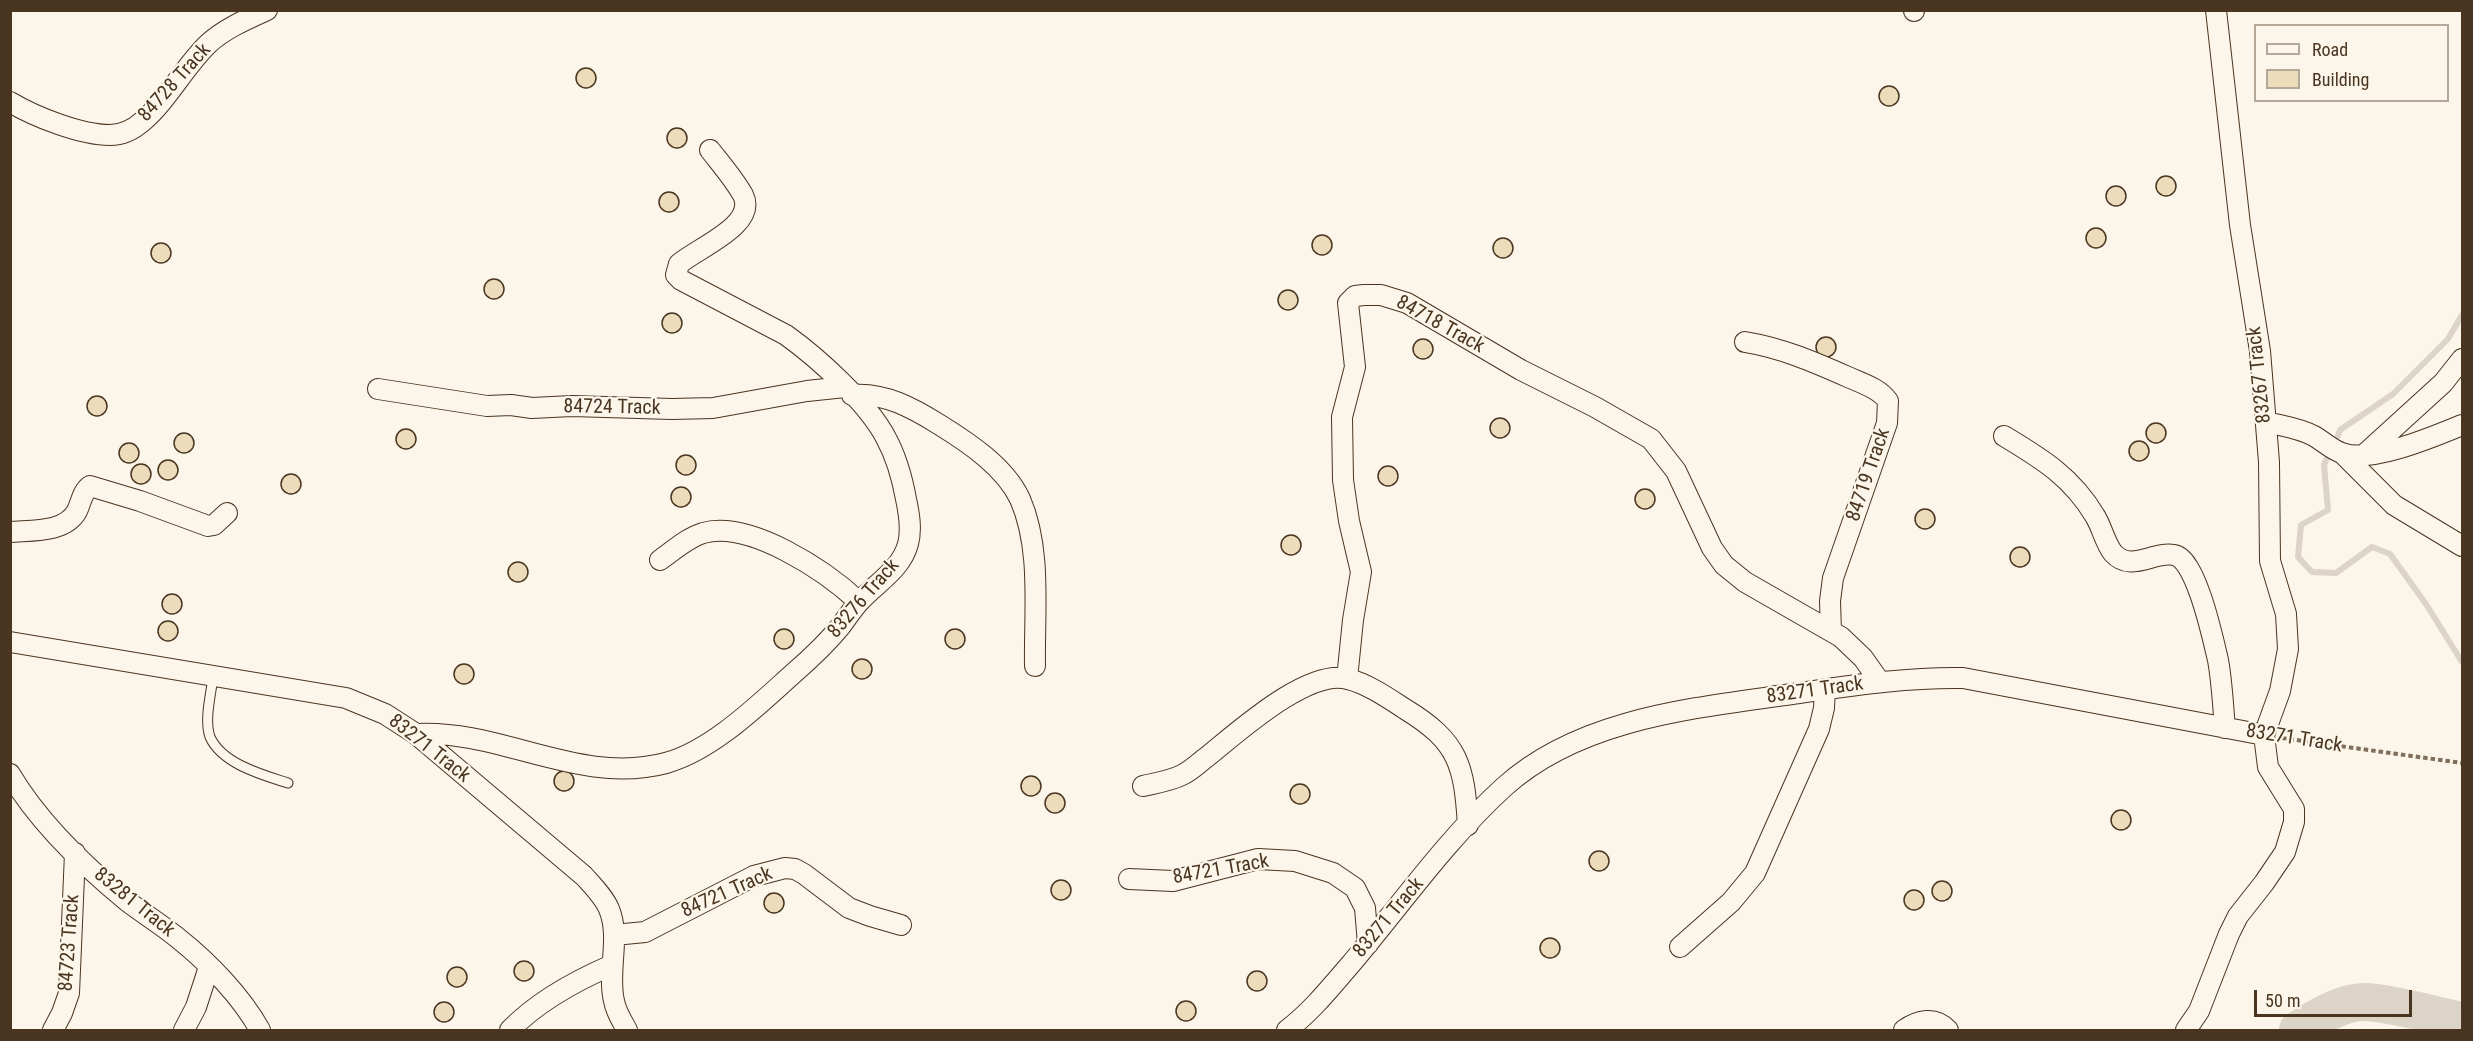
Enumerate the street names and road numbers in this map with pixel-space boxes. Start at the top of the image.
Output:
street label: 84728 Track [134,39,216,127]
street label: 84718 Track [1392,291,1488,359]
street label: 83267 Track [2243,325,2277,425]
street label: 84724 Track [563,395,661,421]
street label: 84719 Track [1842,425,1896,525]
street label: 83276 Track [823,554,905,644]
street label: 83271 Track [1765,672,1865,710]
street label: 83271 Track [383,710,475,788]
street label: 83271 Track [2244,720,2344,758]
street label: 84721 Track [1171,850,1271,890]
street label: 84721 Track [678,862,776,924]
street label: 83281 Track [89,863,179,943]
street label: 83271 Track [1349,873,1429,963]
street label: 84723 Track [55,894,85,992]

